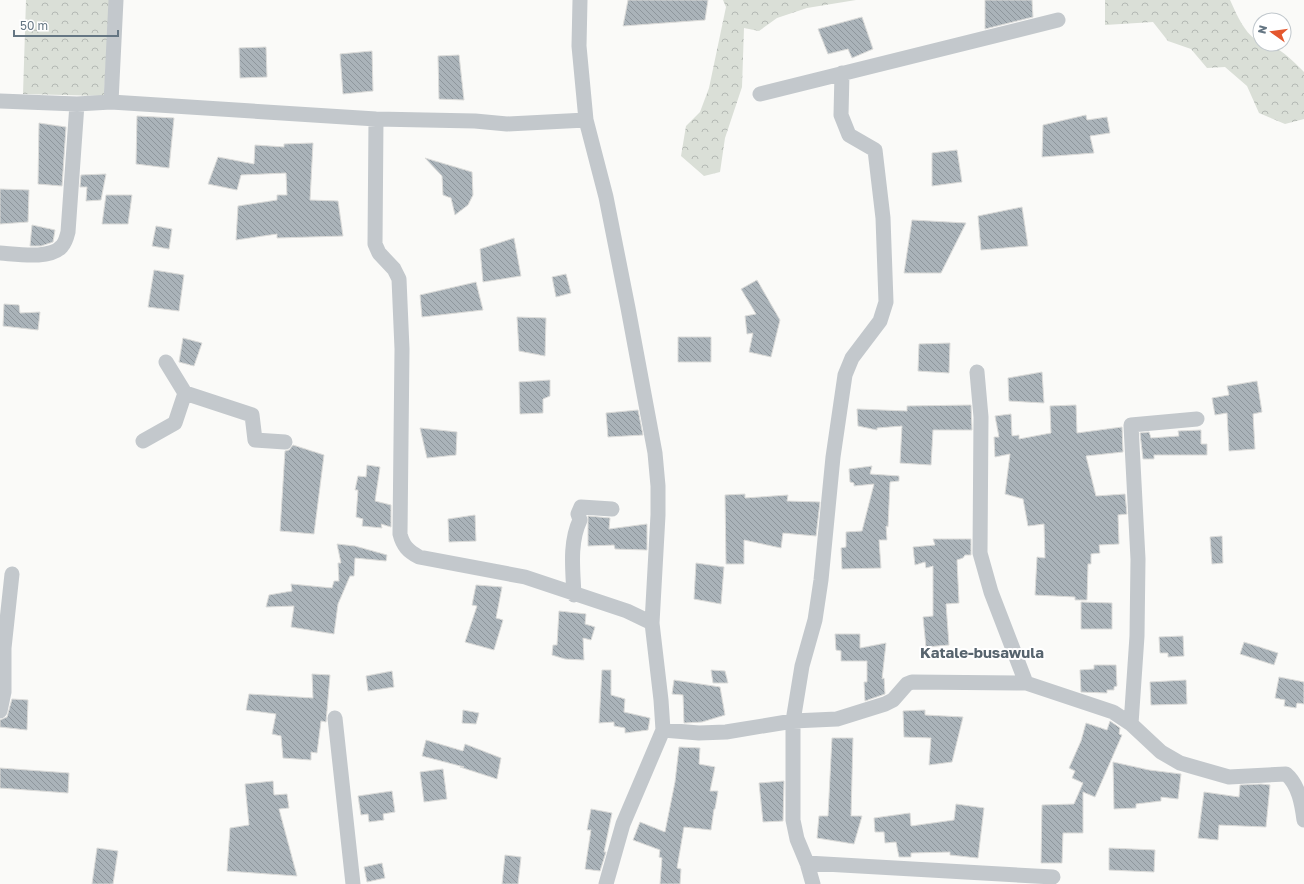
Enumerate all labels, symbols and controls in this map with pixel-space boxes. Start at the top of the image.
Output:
scale bar [14,12,118,38]
north arrow [1252,12,1292,52]
text: 50 m [20,18,48,33]
text: N [1254,24,1269,35]
district label: Katale-busawula [920,643,1044,661]

